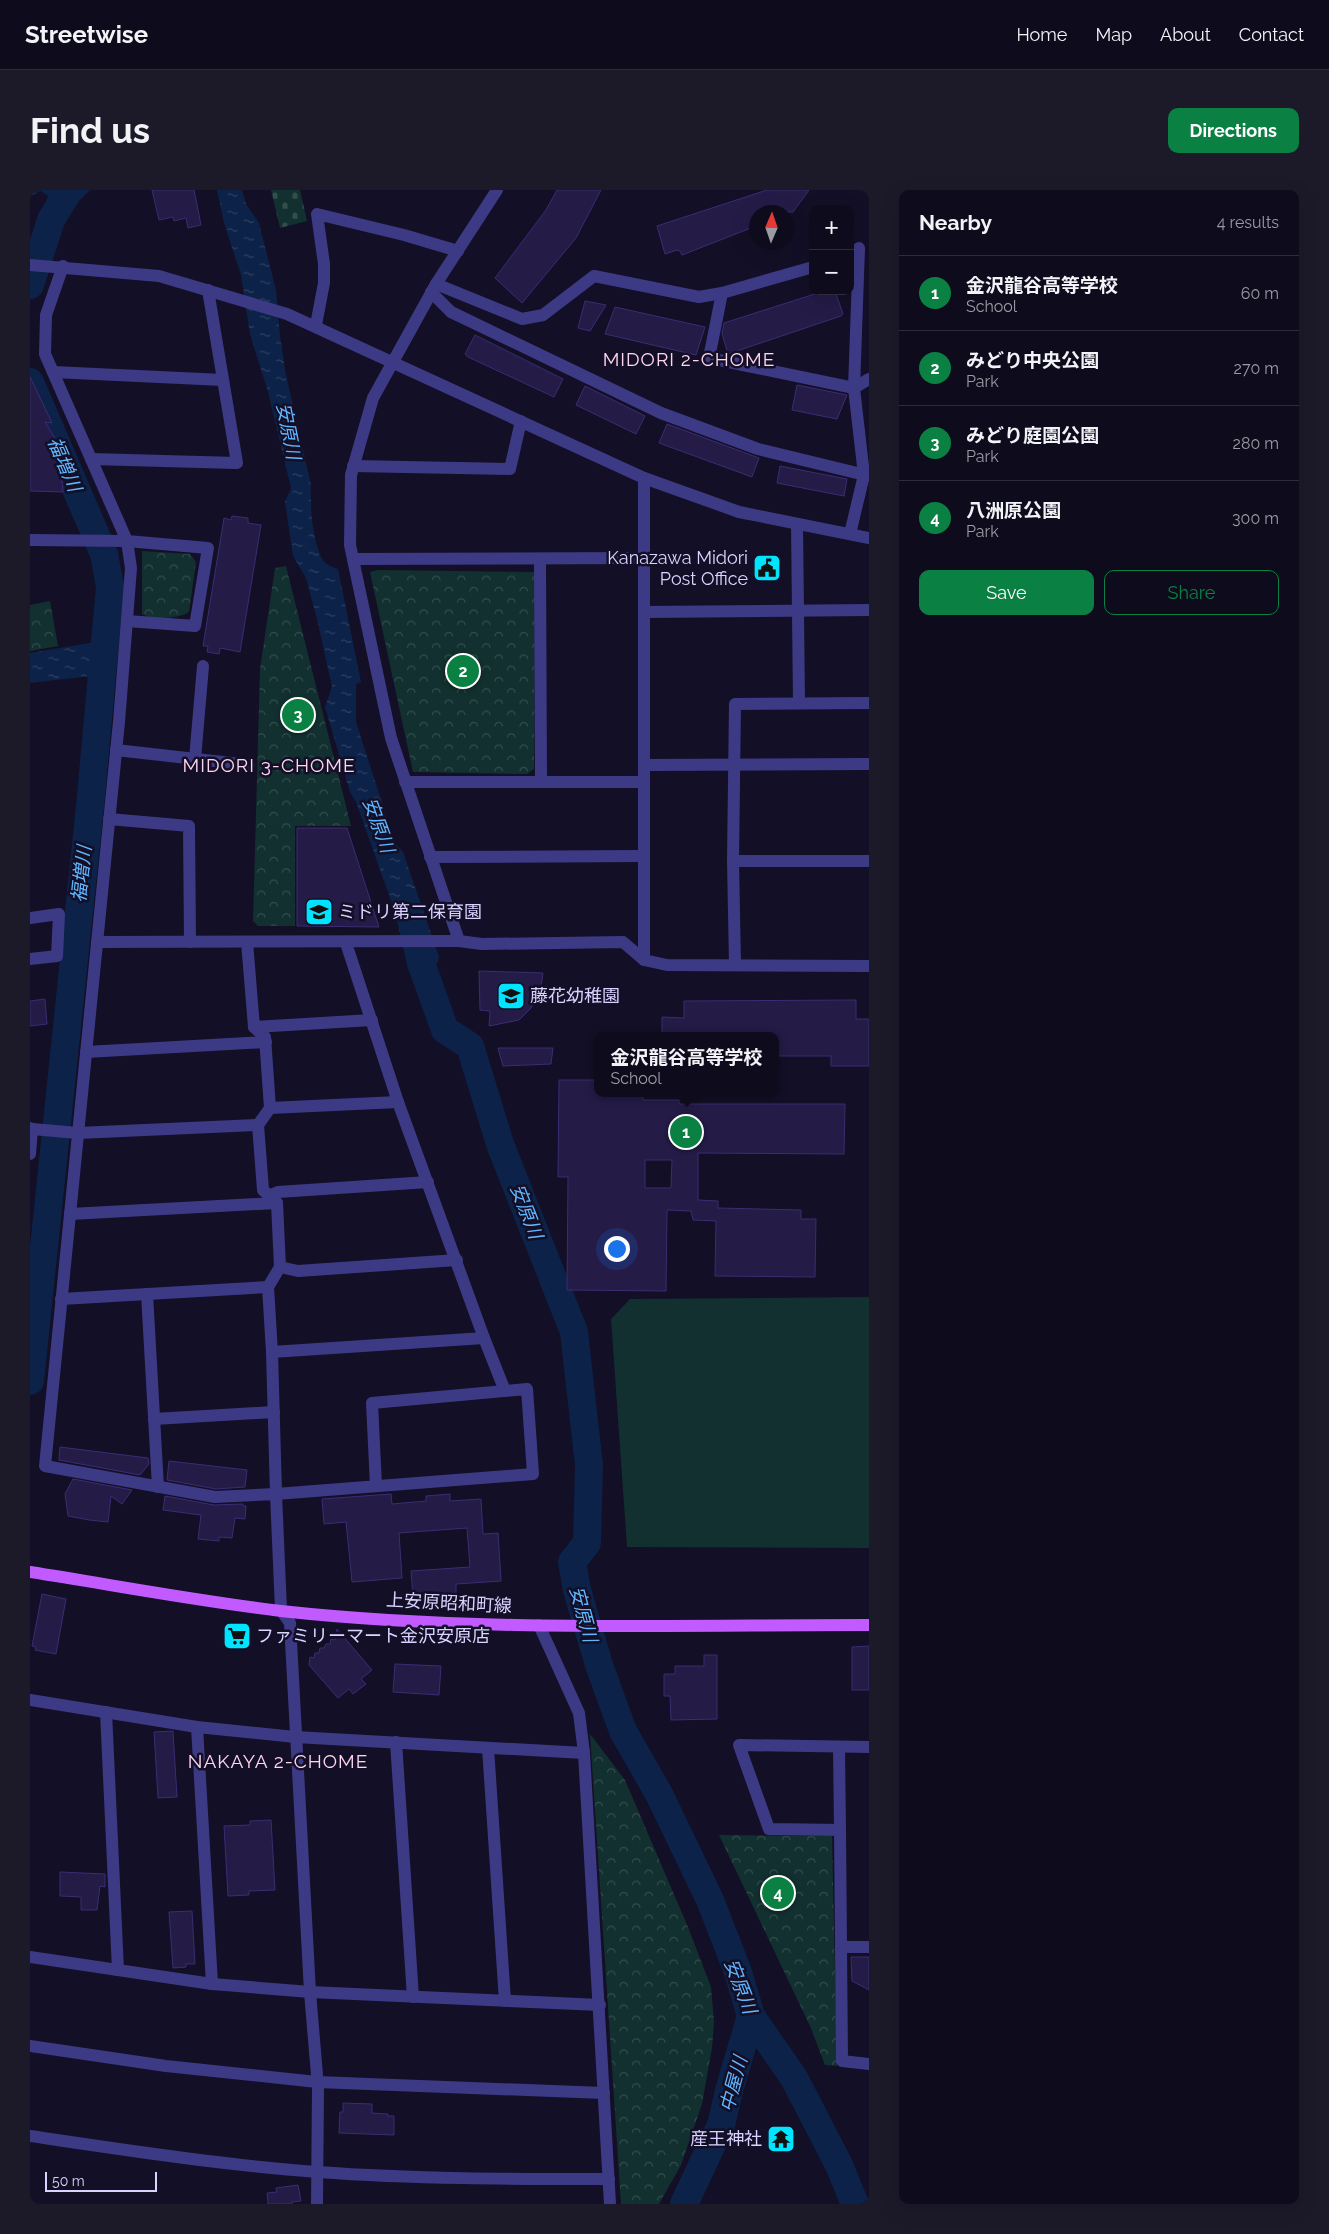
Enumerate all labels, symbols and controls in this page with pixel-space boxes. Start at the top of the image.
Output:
text: Streetwise [25,20,148,49]
text: Home [1016,24,1067,45]
text: Map [1095,24,1132,45]
text: About [1160,24,1211,45]
text: Contact [1239,24,1304,45]
button: Directions [1168,108,1299,153]
text: Find us [30,110,150,151]
north arrow [749,205,794,250]
map controls [809,205,854,295]
button: + [809,205,854,250]
text: Nearby [919,210,992,235]
text: 4 results [1217,213,1279,232]
button: − [809,250,854,295]
text: 金沢龍谷高等学校 [966,274,1118,296]
text: 1 [931,284,939,303]
text: 60 m [1241,284,1279,303]
text: School [966,297,1017,316]
district label: MIDORI 2-CHOME [603,348,775,370]
text: みどり中央公園 [966,349,1099,371]
text: 2 [930,359,940,378]
text: 270 m [1234,359,1279,378]
text: Park [966,372,999,391]
water label: 安原川 [273,401,306,463]
text: みどり庭園公園 [966,424,1099,446]
water label: 福増川 [44,433,87,496]
text: 3 [931,434,939,453]
text: 280 m [1233,434,1279,453]
text: Park [966,447,999,466]
text: 八洲原公園 [966,499,1061,521]
text: 4 [930,509,940,528]
text: 300 m [1232,509,1279,528]
text: Park [966,522,999,541]
place label: Kanazawa Midori Post Office [607,547,748,589]
public building icon: Kanazawa Midori Post Office [752,553,782,583]
button: Save [919,570,1094,615]
button: Share [1104,570,1279,615]
pin: 2 [447,652,479,690]
pin: 3 [282,696,314,734]
district label: MIDORI 3-CHOME [183,754,355,776]
water label: 安原川 [359,794,400,857]
water label: 福増川 [67,843,95,904]
school or university icon: ミドリ第二保育園 [304,897,334,927]
place label: ミドリ第二保育園 [338,901,482,922]
school or university icon: 藤花幼稚園 [496,981,526,1011]
place label: 藤花幼稚園 [530,985,620,1006]
popup [594,1032,779,1097]
text: 金沢龍谷高等学校 [610,1046,763,1068]
text: School [610,1069,662,1088]
pin: 1 [670,1113,702,1151]
water label: 安原川 [507,1180,548,1243]
your location [604,1236,630,1262]
water label: 安原川 [566,1584,603,1646]
street label: 上安原昭和町線 [386,1589,512,1616]
supermarket icon: ファミリーマート金沢安原店 [222,1621,252,1651]
place label: ファミリーマート金沢安原店 [256,1625,490,1646]
district label: NAKAYA 2-CHOME [188,1750,368,1772]
pin: 4 [762,1874,794,1912]
water label: 安原川 [721,1955,762,2018]
water label: 中屋川 [715,2052,752,2114]
temple icon: 産王神社 [766,2124,796,2154]
place label: 産王神社 [690,2128,762,2149]
scale bar [45,2169,158,2192]
text: 50 m [52,2173,85,2189]

